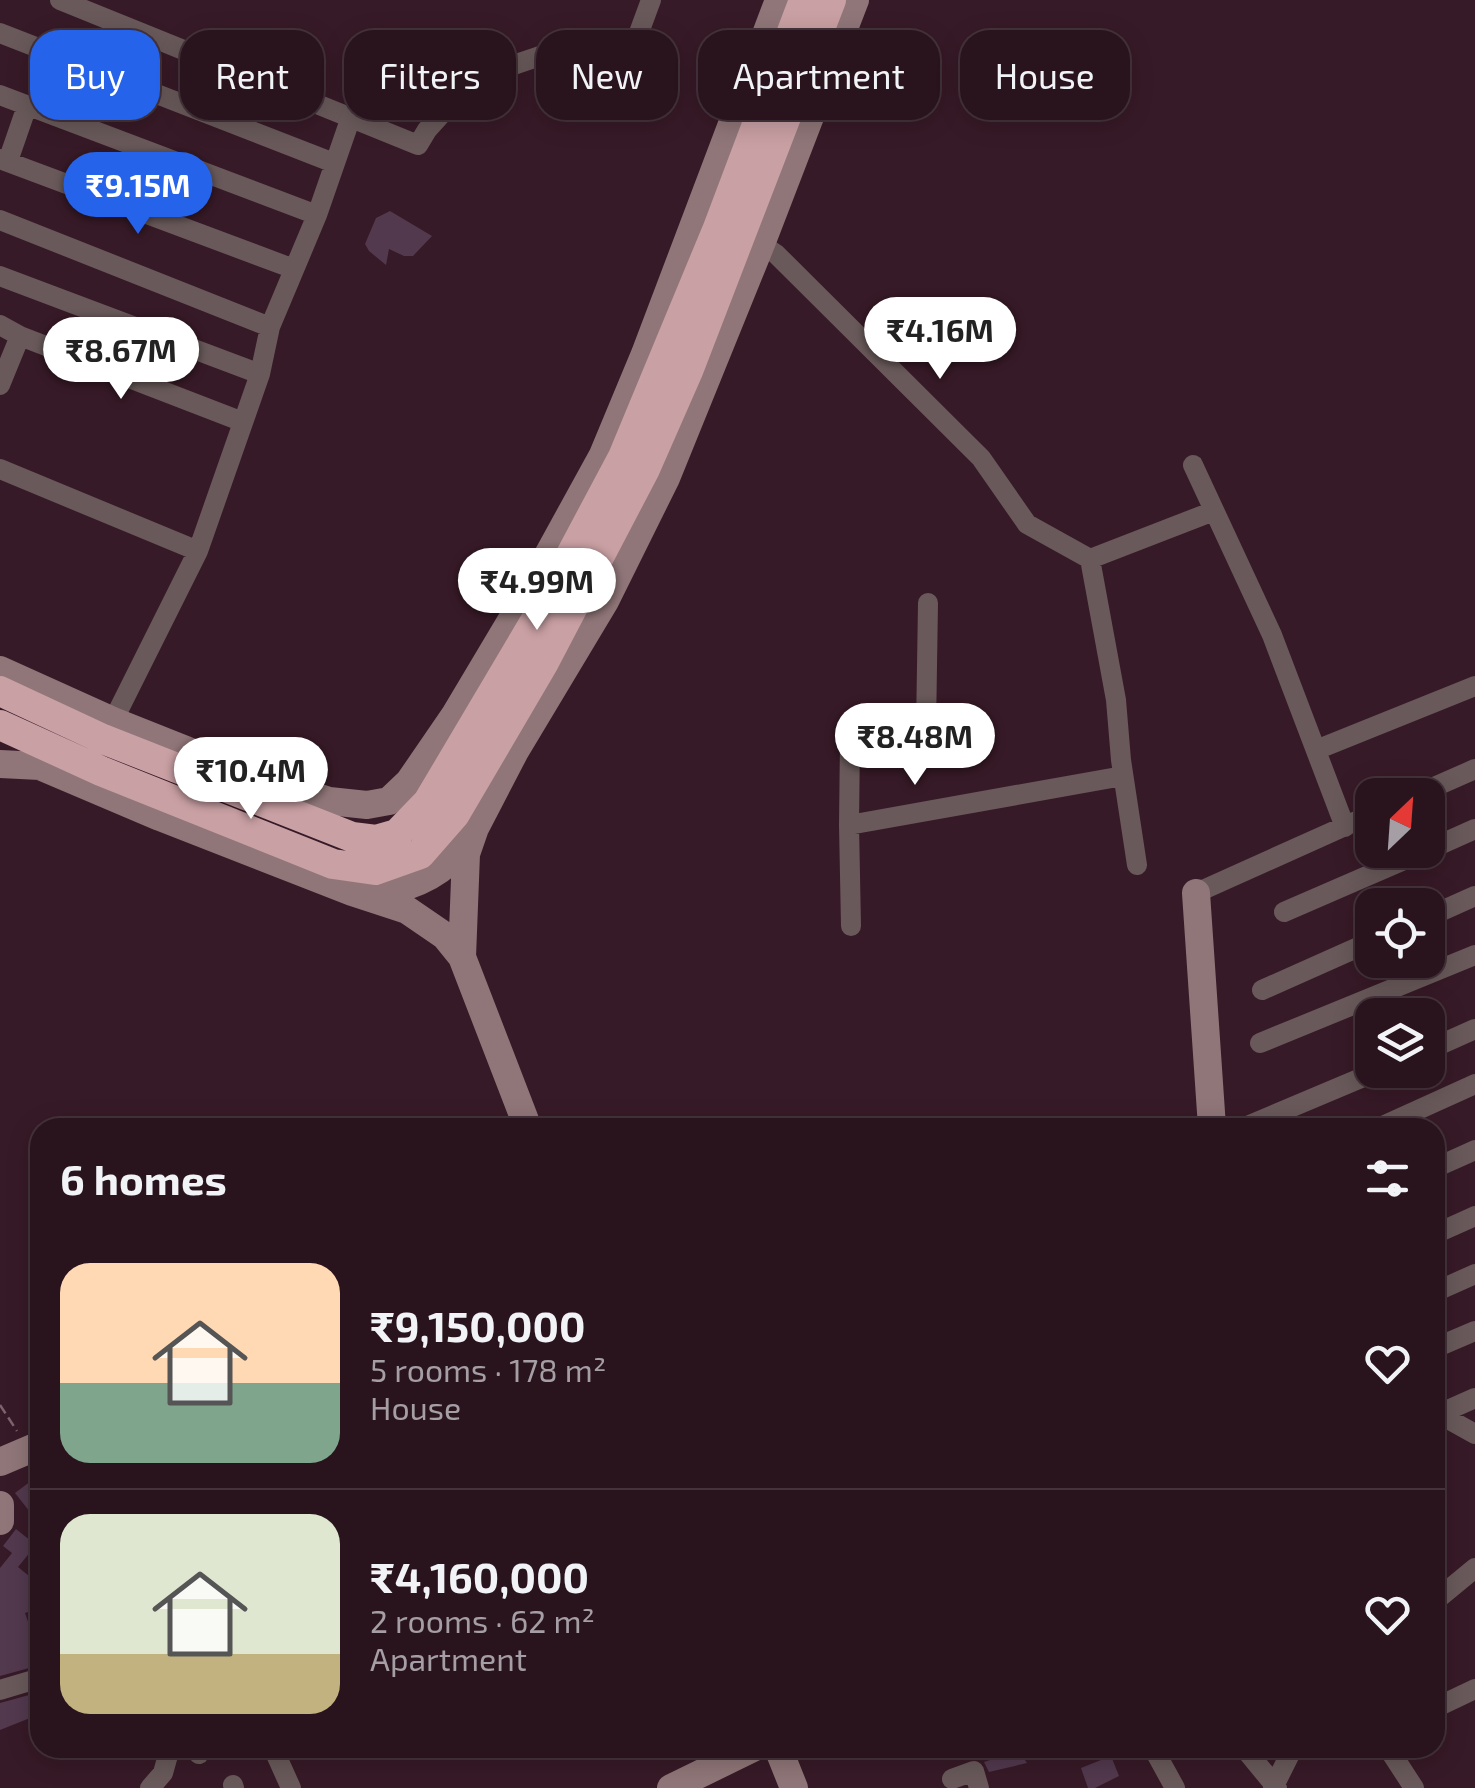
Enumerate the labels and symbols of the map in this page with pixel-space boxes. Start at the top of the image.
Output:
pin: ₹9.15M [57,152,219,237]
pin: ₹4.16M [859,297,1021,382]
pin: ₹8.67M [40,317,202,402]
pin: ₹4.99M [456,548,618,633]
pin: ₹8.48M [834,703,996,788]
pin: ₹10.4M [170,737,332,822]
north arrow [1355,778,1445,868]

